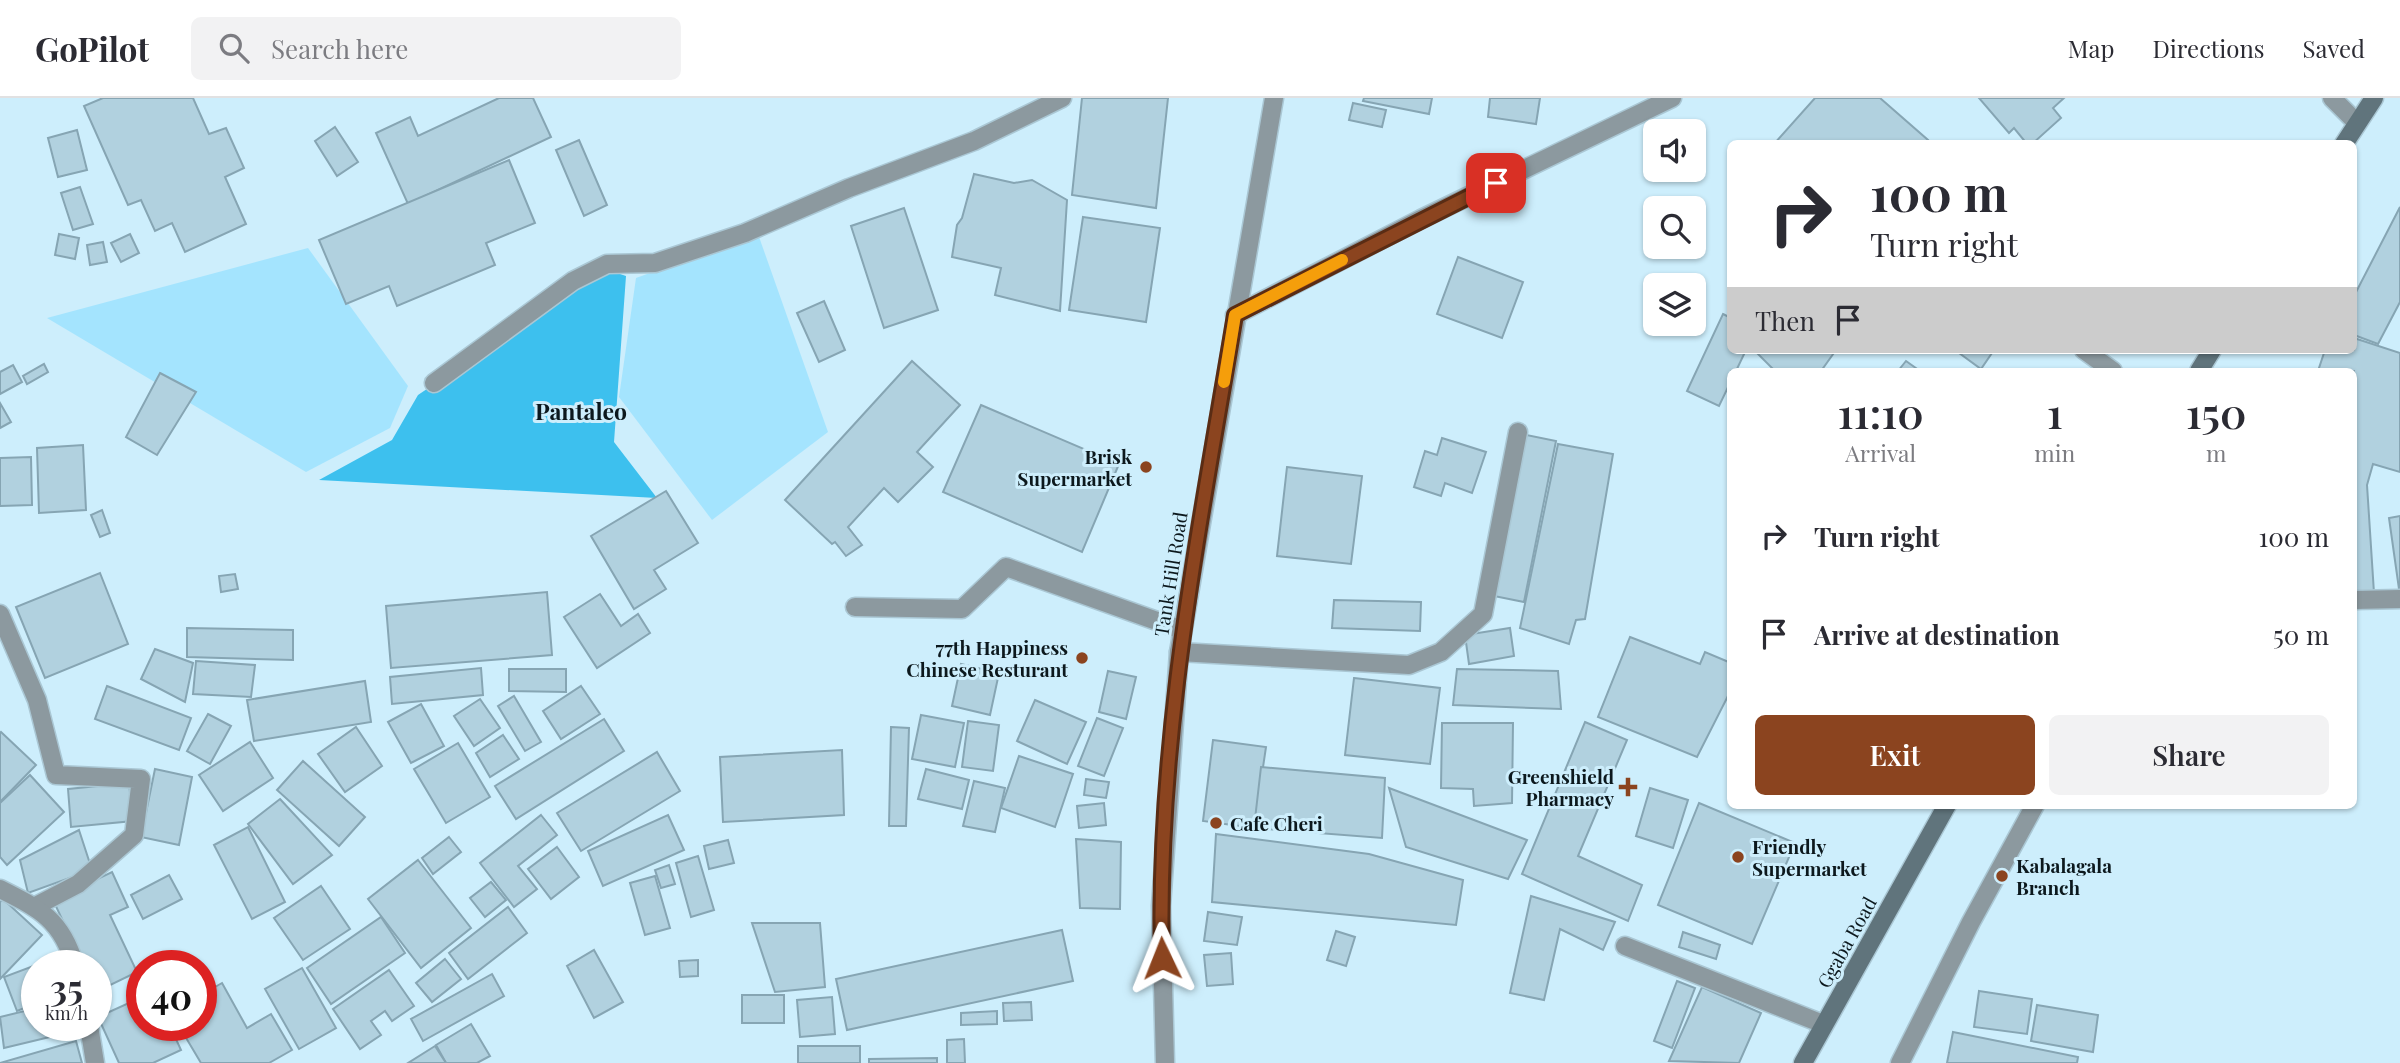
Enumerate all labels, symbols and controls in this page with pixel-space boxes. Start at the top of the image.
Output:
search box [191,17,681,80]
text: GoPilot [35,26,149,70]
icon: search [215,29,253,67]
text: Search here [271,31,408,66]
text: Map [2068,32,2114,64]
text: Directions [2152,32,2265,64]
text: Saved [2303,32,2365,64]
map controls [1643,119,1706,336]
button: sound [1643,119,1706,182]
pin [1466,153,1526,213]
text: 100 m [1870,159,2008,224]
icon: arrive [1477,164,1515,202]
icon: right [1755,168,1846,259]
button: search [1643,196,1706,259]
text: Turn right [1870,222,2018,265]
button: layers [1643,273,1706,336]
icon: arrive [1829,301,1867,339]
text: Then [1755,303,1815,338]
text: 11:10 [1838,384,1924,440]
text: 1 [2047,384,2063,440]
text: 150 [2186,384,2246,440]
district label: Pantaleo [535,395,627,426]
text: Arrival [1845,437,1916,468]
text: min [2034,437,2075,468]
text: m [2206,437,2226,468]
place label: Brisk Supermarket [1017,443,1133,491]
marker: Brisk Supermarket [1138,459,1154,475]
street label: Tank Hill Road [1147,510,1193,638]
icon: right [1755,517,1793,555]
text: Turn right [1814,519,1940,554]
text: 100 m [2259,519,2329,554]
icon: arrive [1755,615,1793,653]
text: Arrive at destination [1814,617,2060,652]
text: 50 m [2273,617,2329,652]
place label: 77th Happiness Chinese Resturant [906,634,1068,682]
marker: 77th Happiness Chinese Resturant [1074,650,1090,666]
button: Exit [1755,715,2035,795]
button: Share [2049,715,2329,795]
place label: Greenshield Pharmacy [1508,763,1615,811]
marker: Greenshield Pharmacy [1620,779,1636,795]
place label: Cafe Cheri [1230,810,1323,836]
marker: Cafe Cheri [1208,815,1224,831]
place label: Friendly Supermarket [1752,833,1867,881]
marker: Friendly Supermarket [1730,849,1746,865]
place label: Kabalagala Branch [2016,852,2112,900]
marker: Kabalagala Branch [1994,868,2010,884]
street label: Ggaba Road [1810,892,1882,992]
position arrow [1125,921,1199,995]
speed limit sign: 40 [126,950,217,1041]
text: 35 [50,963,83,1010]
text: km/h [45,1001,88,1025]

